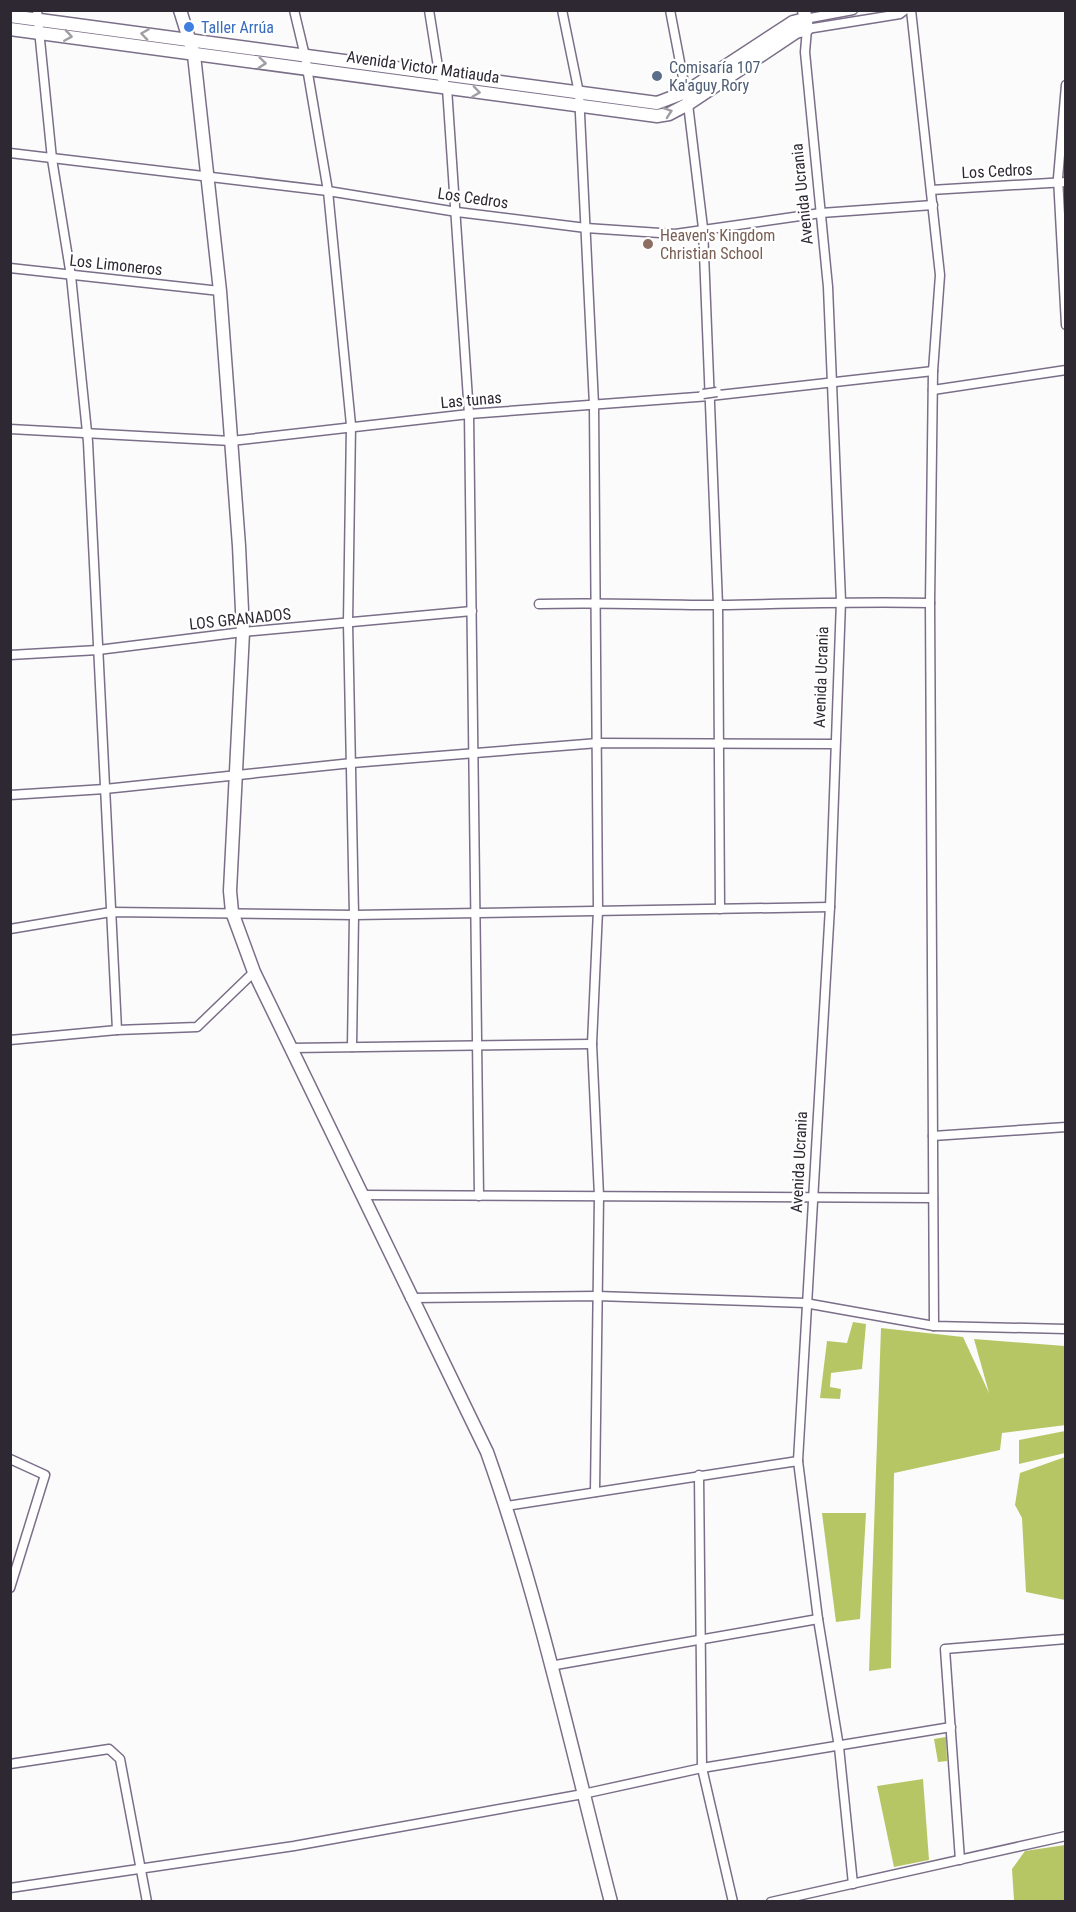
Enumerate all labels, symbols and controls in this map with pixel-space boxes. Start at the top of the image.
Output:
place label: Taller Arrúa [201,18,274,37]
marker: Taller Arrúa [182,20,196,34]
one-way arrow [141,28,150,40]
one-way arrow [64,30,73,42]
street label: Avenida Victor Matiauda [345,47,501,87]
one-way arrow [257,56,266,69]
place label: Comisaría 107 Ka'aguy Rory [669,58,761,95]
marker: Comisaría 107 Ka'aguy Rory [650,69,664,83]
one-way arrow [471,85,480,97]
one-way arrow [662,107,673,120]
street label: Avenida Ucrania [787,143,817,245]
street label: Los Cedros [961,160,1033,182]
street label: Los Cedros [436,184,510,212]
place label: Heaven's Kingdom Christian School [660,226,775,263]
marker: Heaven's Kingdom Christian School [641,237,655,251]
street label: Los Limoneros [69,251,163,279]
street label: Las tunas [440,388,502,412]
street label: LOS GRANADOS [188,604,292,634]
street label: Avenida Ucrania [810,626,832,728]
street label: Avenida Ucrania [787,1111,811,1213]

